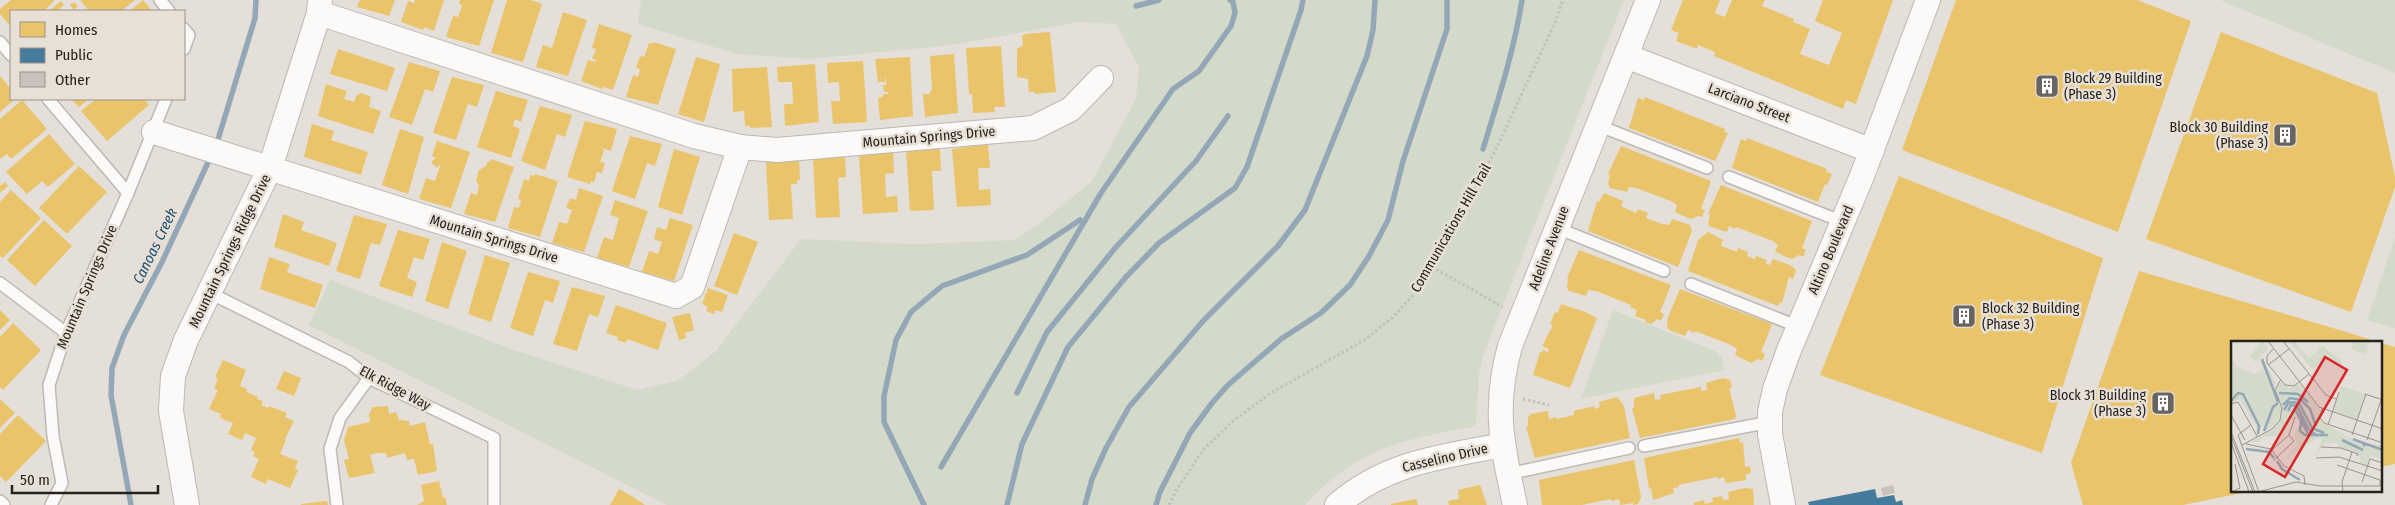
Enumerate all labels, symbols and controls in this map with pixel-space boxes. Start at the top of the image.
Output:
legend [10,10,185,100]
text: Homes [55,21,97,39]
text: Public [55,46,93,64]
place label: Block 29 Building (Phase 3) [2064,70,2162,103]
text: Other [55,71,91,89]
building icon: Block 29 Building (Phase 3) [2034,73,2060,99]
street label: Larciano Street [1706,80,1793,127]
place label: Block 30 Building (Phase 3) [2170,119,2268,152]
building icon: Block 30 Building (Phase 3) [2272,122,2298,148]
street label: Mountain Springs Drive [862,123,996,151]
street label: Communications Hill Trail [1407,160,1495,296]
street label: Mountain Springs Ridge Drive [185,172,275,330]
street label: Adeline Avenue [1525,203,1573,292]
street label: Altino Boulevard [1805,203,1857,297]
water label: Canoas Creek [129,205,181,287]
street label: Mountain Springs Drive [428,211,560,267]
street label: Mountain Springs Drive [53,222,121,352]
place label: Block 32 Building (Phase 3) [1982,300,2080,333]
building icon: Block 32 Building (Phase 3) [1951,303,1977,329]
inset map [2231,341,2382,492]
street label: Elk Ridge Way [356,362,434,414]
place label: Block 31 Building (Phase 3) [2050,387,2146,420]
building icon: Block 31 Building (Phase 3) [2150,390,2176,416]
street label: Casselino Drive [1401,440,1490,476]
scale bar [12,462,159,494]
text: 50 m [20,471,50,489]

